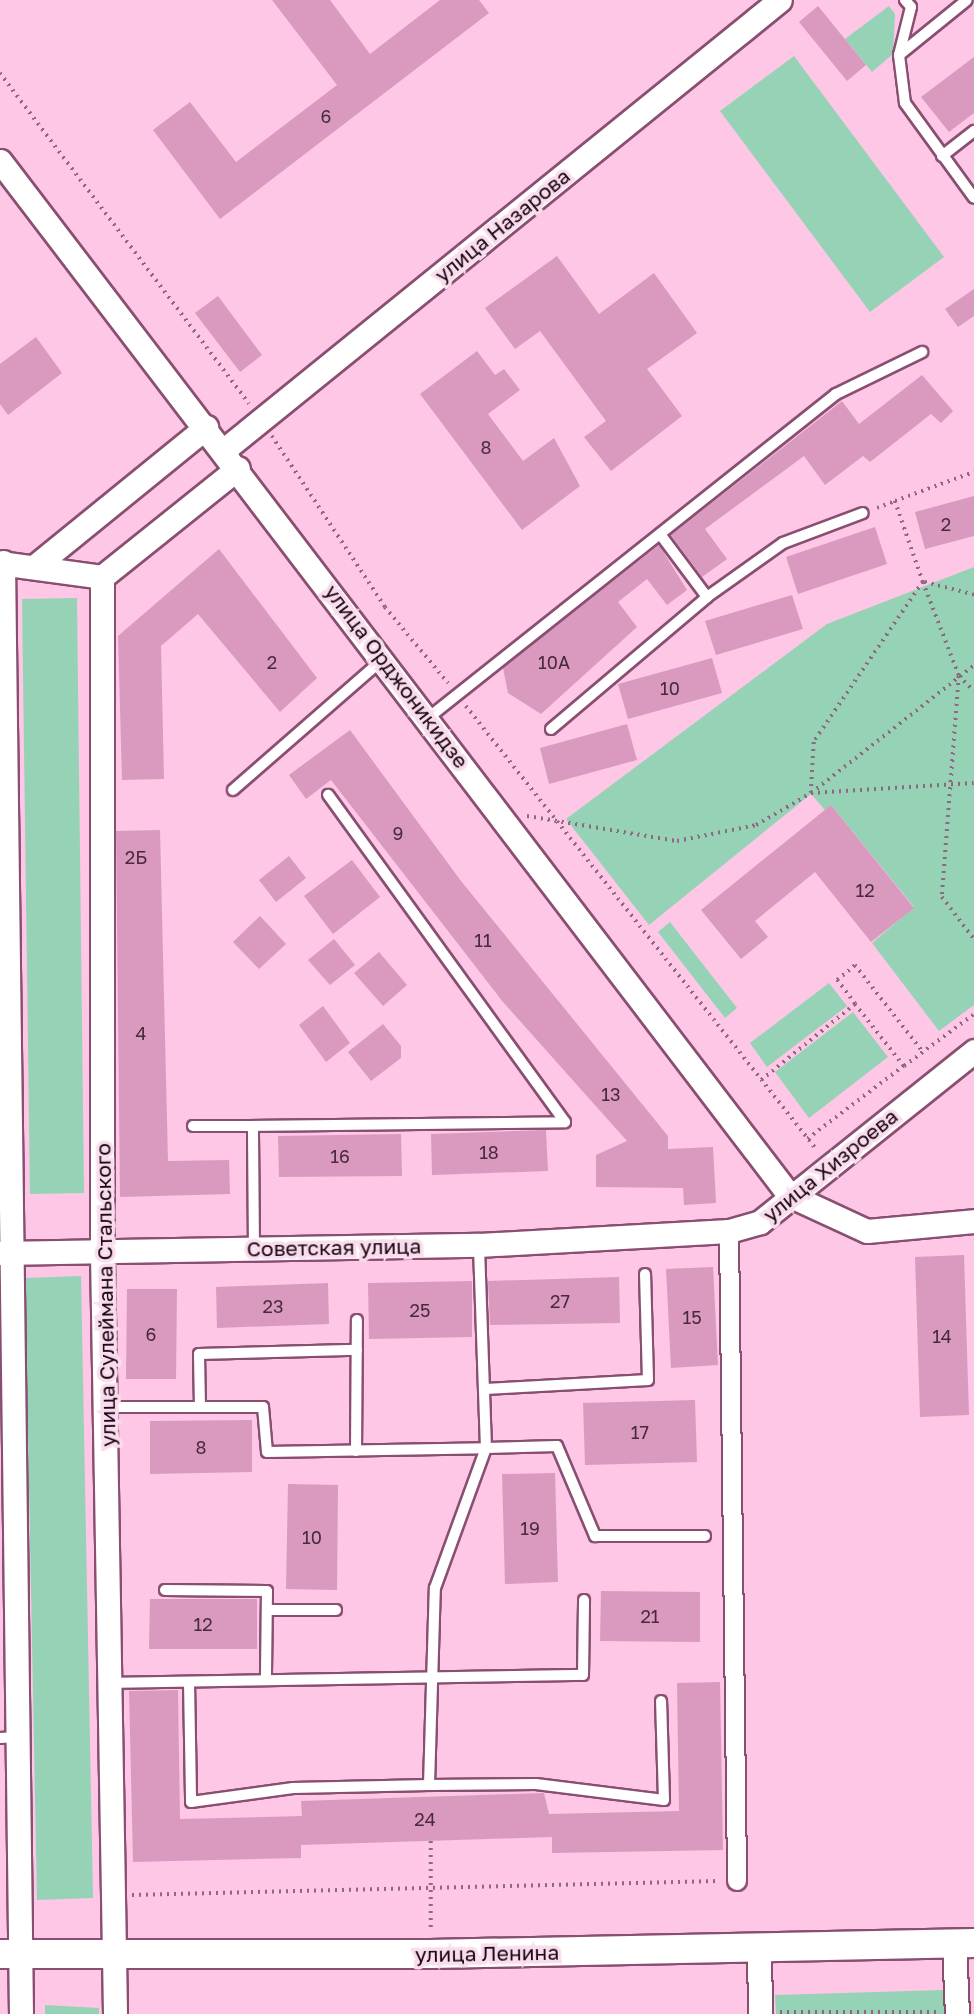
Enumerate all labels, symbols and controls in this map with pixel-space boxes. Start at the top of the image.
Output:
house number: 6 [321,105,331,127]
street label: улица Назарова [429,163,575,287]
house number: 8 [481,436,491,458]
house number: 2 [941,513,951,535]
street label: улица Орджоникидзе [320,579,474,773]
house number: 2 [267,651,277,673]
house number: 10А [538,651,570,673]
house number: 10 [660,677,680,699]
house number: 9 [393,822,403,844]
house number: 2Б [125,846,147,868]
house number: 12 [855,879,875,901]
house number: 11 [474,929,492,951]
house number: 4 [136,1022,146,1044]
house number: 13 [601,1083,621,1105]
street label: улица Хизроева [758,1103,902,1227]
house number: 18 [479,1141,499,1163]
street label: улица Сулеймана Стальского [90,1143,120,1447]
house number: 16 [330,1145,350,1167]
street label: Советская улица [246,1233,422,1261]
house number: 27 [550,1290,570,1312]
house number: 23 [263,1295,283,1317]
house number: 25 [410,1299,430,1321]
house number: 15 [682,1306,702,1328]
house number: 6 [146,1323,156,1345]
house number: 14 [932,1325,952,1347]
house number: 17 [631,1421,649,1443]
house number: 8 [196,1436,206,1458]
house number: 19 [520,1517,540,1539]
house number: 10 [302,1526,322,1548]
house number: 21 [640,1605,660,1627]
house number: 12 [193,1613,213,1635]
house number: 24 [414,1808,436,1830]
street label: улица Ленина [415,1939,559,1967]

